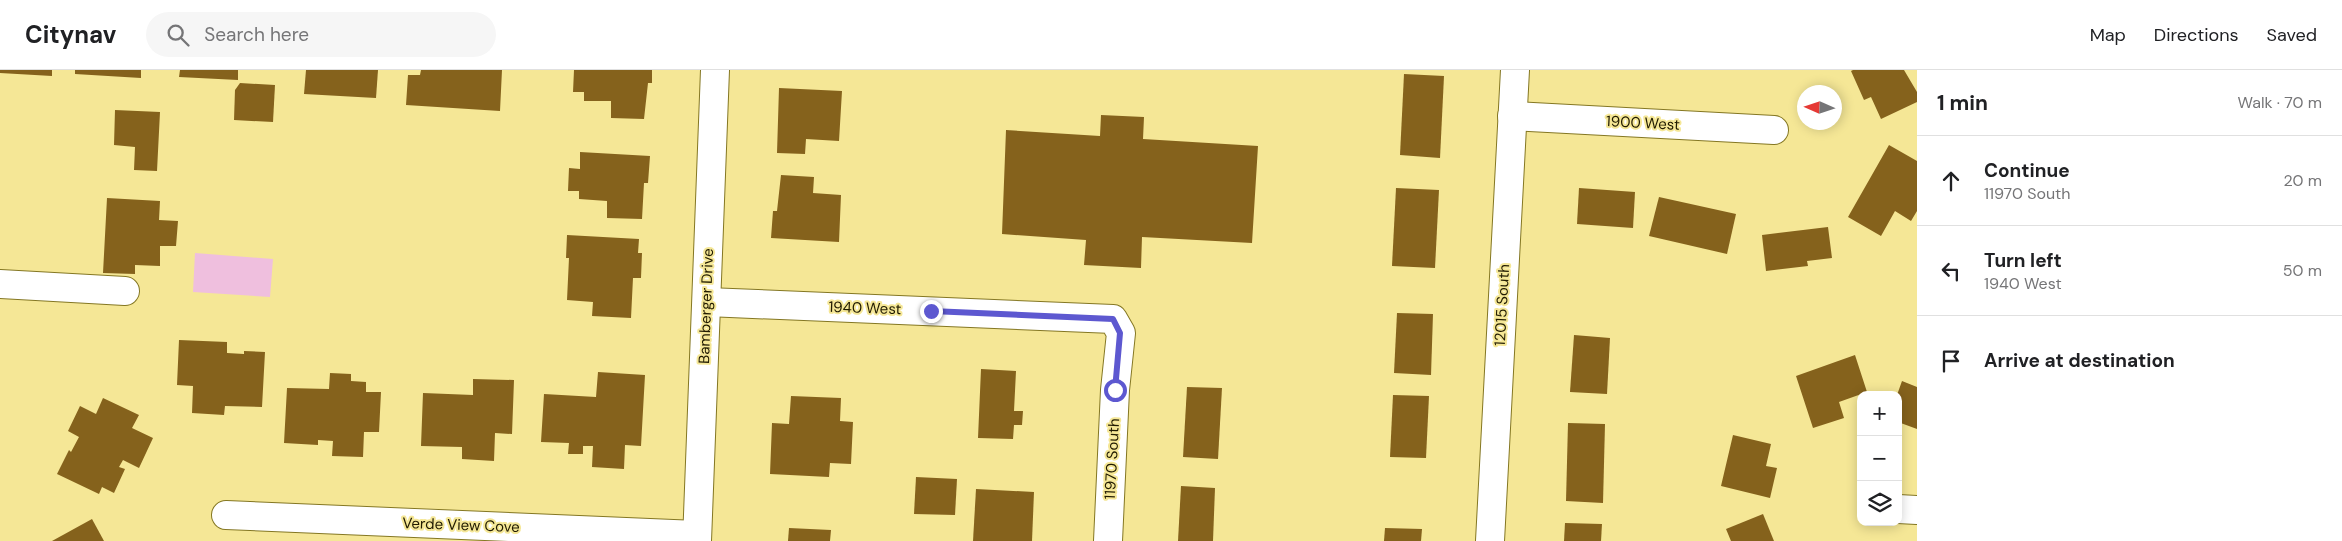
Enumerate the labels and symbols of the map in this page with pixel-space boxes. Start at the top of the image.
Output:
north arrow [1797,85,1842,130]
street label: 1900 West [1606,111,1681,135]
street label: Bamberger Drive [694,248,718,364]
street label: 12015 South [1490,264,1514,346]
street label: 1940 West [828,297,902,319]
route end [920,300,943,323]
route start [1104,379,1127,402]
street label: 11970 South [1100,418,1124,500]
street label: Verde View Cove [402,513,520,537]

